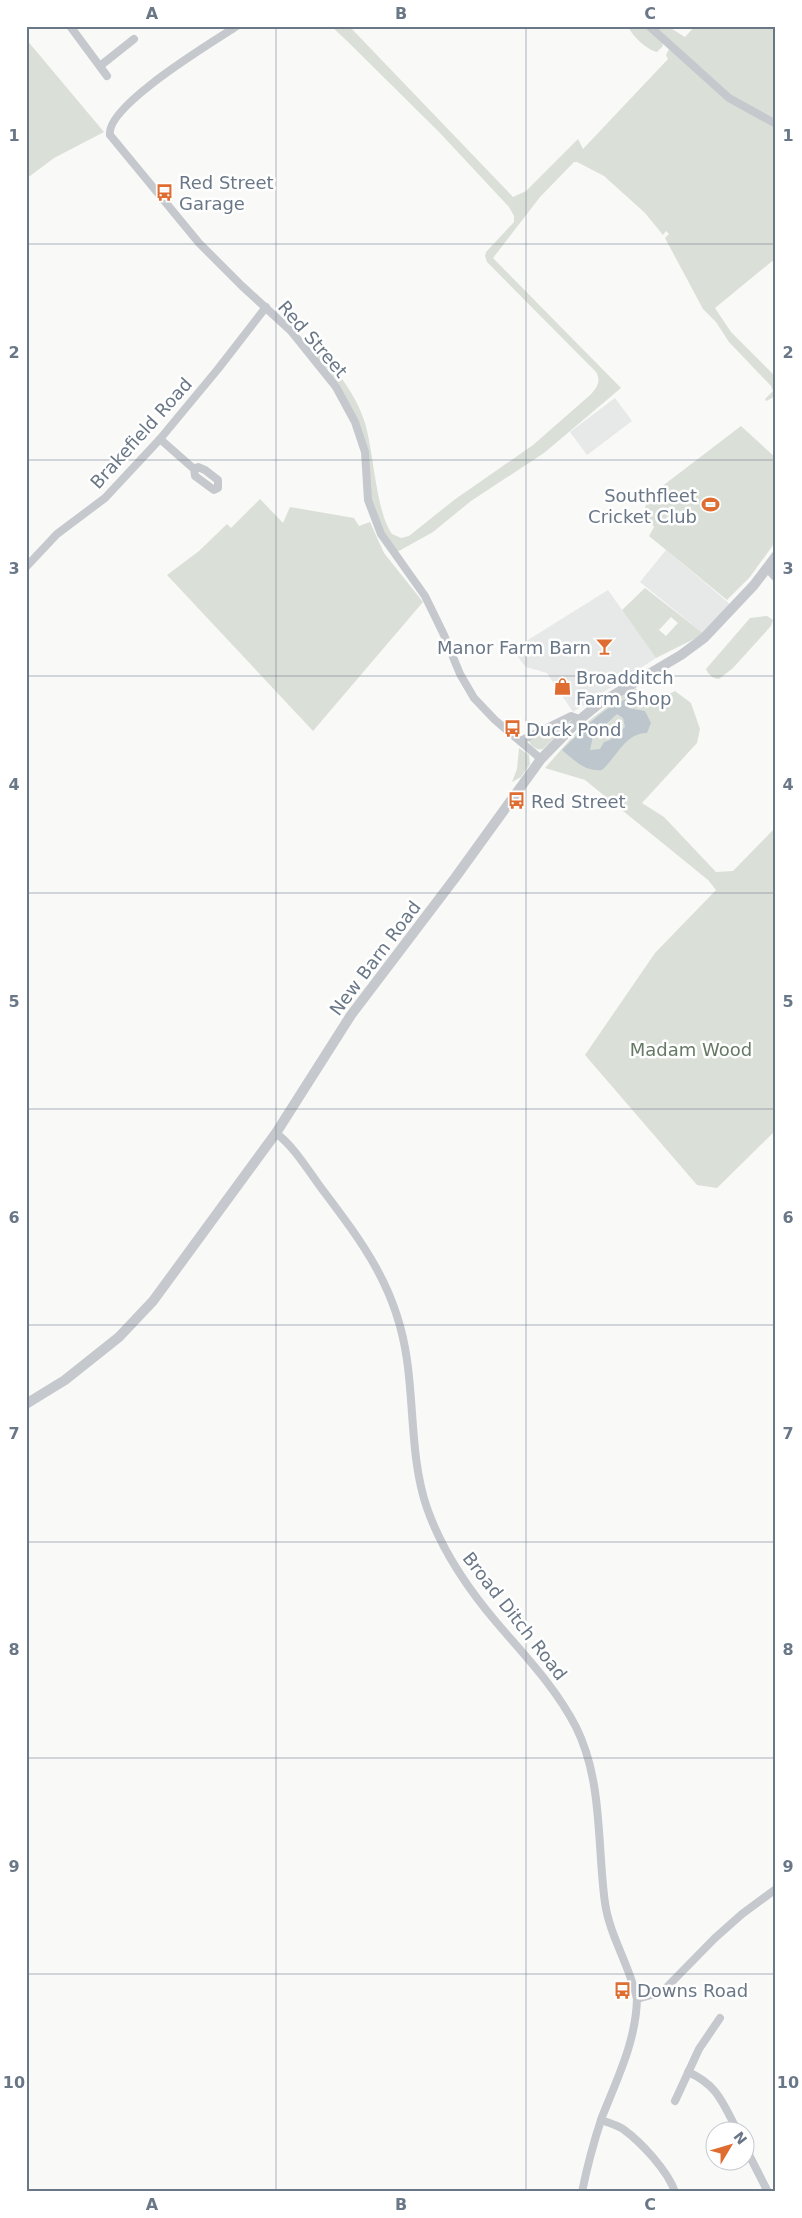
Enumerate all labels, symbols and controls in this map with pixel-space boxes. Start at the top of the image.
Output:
text: A [146,4,159,23]
text: B [395,4,407,23]
text: C [644,4,656,23]
text: 1 [8,126,20,145]
text: 1 [782,126,794,145]
place label: Red Street Garage [179,172,274,214]
bus stop icon: Red Street Garage [155,182,175,202]
street label: Red Street [274,296,352,382]
text: 2 [8,343,20,362]
text: 2 [782,343,794,362]
street label: Brakefield Road [86,373,196,493]
place label: Southfleet Cricket Club [588,485,697,527]
sports icon: Southfleet Cricket Club [701,495,721,515]
text: 3 [8,559,20,578]
text: 3 [782,559,794,578]
place label: Manor Farm Barn [437,637,591,658]
bar icon: Manor Farm Barn [595,637,615,657]
place label: Broadditch Farm Shop [576,667,674,709]
shop icon: Broadditch Farm Shop [552,677,572,697]
bus stop icon: Duck Pond [502,719,522,739]
place label: Duck Pond [526,719,621,740]
text: 4 [8,775,20,794]
text: 4 [782,775,794,794]
bus stop icon: Red Street [507,791,527,811]
place label: Red Street [531,791,626,812]
street label: New Barn Road [325,897,425,1019]
text: 5 [8,992,20,1011]
text: 5 [782,992,794,1011]
park label: Madam Wood [630,1039,752,1060]
text: 6 [8,1208,20,1227]
text: 6 [782,1208,794,1227]
text: 7 [8,1424,20,1443]
text: 7 [782,1424,794,1443]
street label: Broad Ditch Road [459,1548,571,1684]
text: 8 [8,1640,20,1659]
text: 8 [782,1640,794,1659]
text: 9 [8,1857,20,1876]
text: 9 [782,1857,794,1876]
bus stop icon: Downs Road [613,1980,633,2000]
place label: Downs Road [637,1980,748,2001]
text: 10 [3,2073,25,2092]
text: 10 [777,2073,799,2092]
north arrow [704,2120,754,2170]
text: N [730,2128,750,2148]
text: A [146,2195,159,2214]
text: B [395,2195,407,2214]
text: C [644,2195,656,2214]

